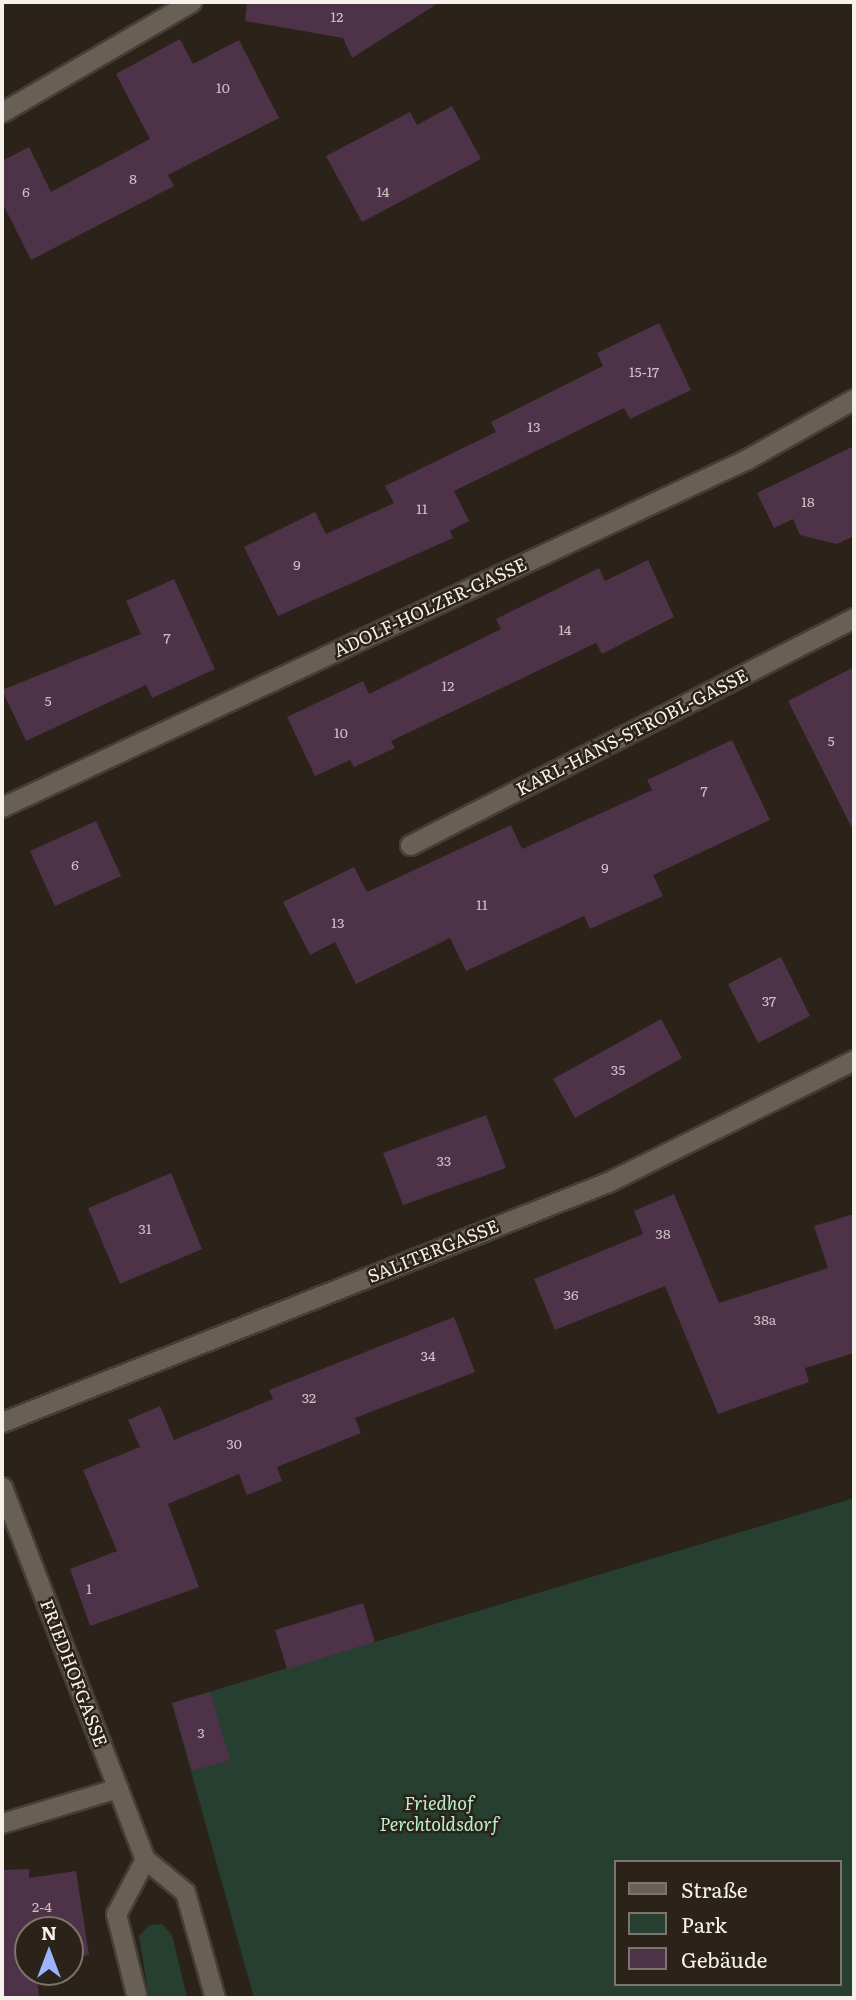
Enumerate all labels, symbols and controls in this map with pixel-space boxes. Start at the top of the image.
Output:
house number: 12 [331,8,343,24]
house number: 10 [216,79,230,95]
house number: 8 [129,170,137,186]
house number: 6 [22,183,30,199]
house number: 14 [377,183,389,199]
house number: 15-17 [629,363,659,379]
house number: 13 [527,418,541,434]
house number: 18 [801,493,815,509]
house number: 11 [416,500,428,516]
street label: ADOLF-HOLZER-GASSE [330,553,530,661]
house number: 9 [293,556,301,572]
house number: 14 [559,621,571,637]
house number: 7 [163,629,171,645]
street label: KARL-HANS-STROBL-GASSE [513,664,751,800]
house number: 12 [442,677,454,693]
house number: 5 [44,692,52,708]
house number: 10 [334,724,348,740]
house number: 5 [827,732,835,748]
house number: 7 [700,782,708,798]
house number: 6 [71,856,79,872]
house number: 9 [601,859,609,875]
house number: 11 [476,896,488,912]
house number: 13 [331,914,345,930]
house number: 37 [762,992,776,1008]
house number: 35 [611,1061,625,1077]
house number: 33 [437,1152,451,1168]
street label: SALITERGASSE [364,1215,502,1287]
house number: 31 [138,1220,152,1236]
house number: 38 [655,1225,671,1241]
house number: 36 [563,1286,579,1302]
house number: 38a [754,1311,776,1327]
house number: 34 [420,1347,436,1363]
house number: 32 [302,1389,316,1405]
house number: 30 [226,1435,242,1451]
house number: 1 [86,1580,92,1596]
street label: FRIEDHOFGASSE [36,1596,112,1750]
house number: 3 [197,1724,205,1740]
park label: Friedhof Perchtoldsdorf [379,1793,499,1836]
legend [614,1860,842,1986]
text: Straße [681,1873,748,1904]
house number: 2-4 [32,1898,52,1914]
text: Park [681,1908,727,1939]
north arrow [14,1916,84,1986]
text: N [41,1918,57,1946]
text: Gebäude [681,1943,767,1974]

